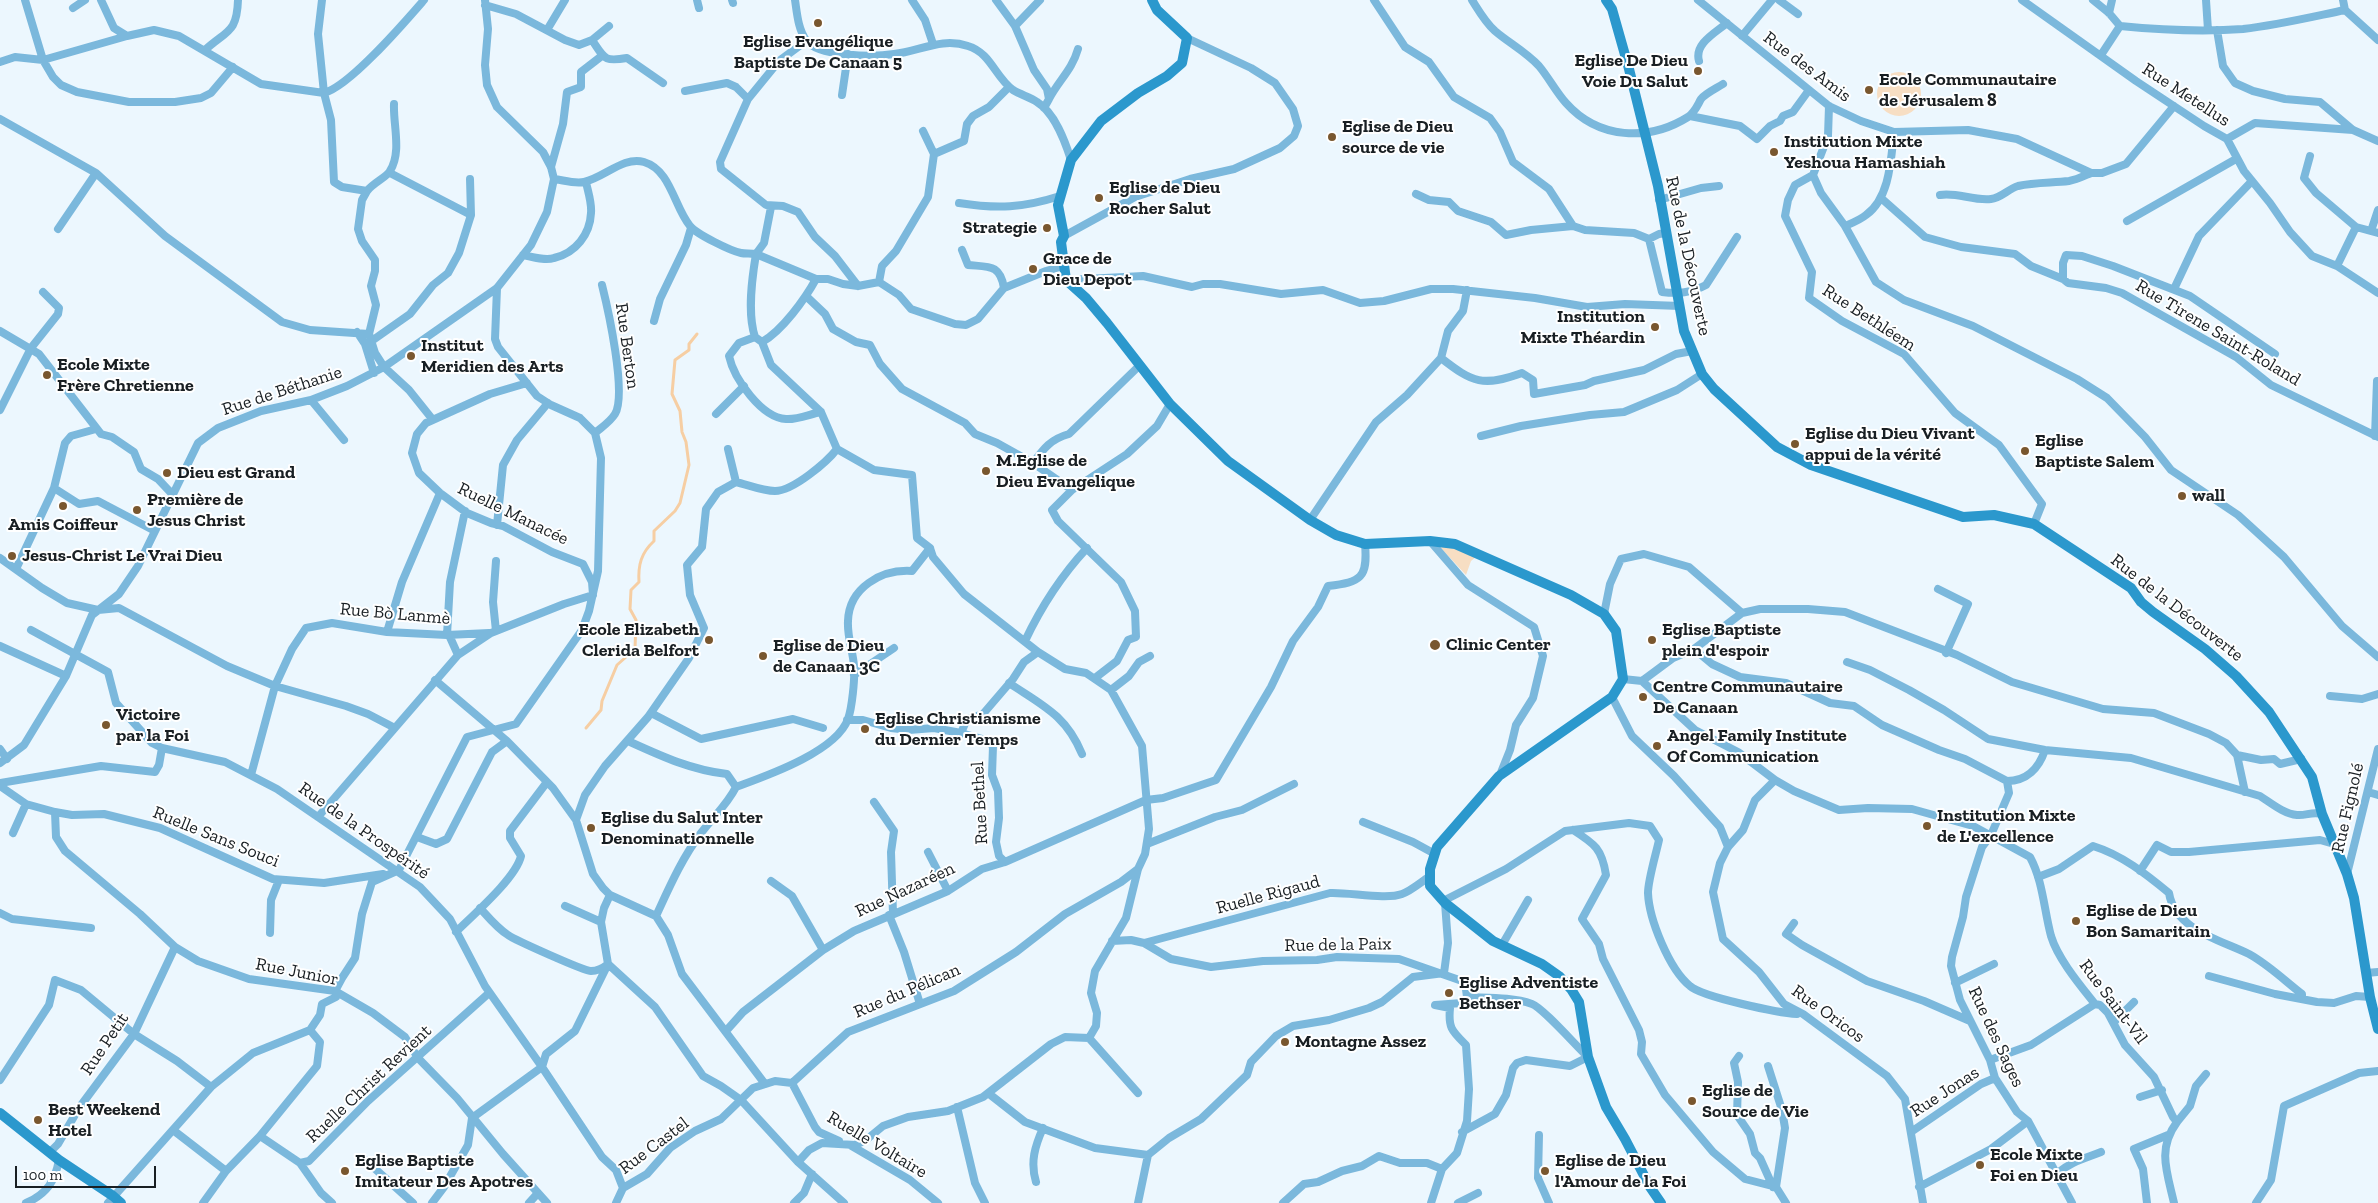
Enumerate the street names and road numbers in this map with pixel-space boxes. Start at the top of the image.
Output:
street label: Rue des Amis [1759,27,1855,107]
street label: Rue Metellus [2138,59,2234,131]
street label: Rue de la Découverte [1661,174,1715,338]
street label: Rue Tirene Saint-Roland [2132,275,2304,391]
street label: Rue Bethléem [1818,280,1920,356]
street label: Rue Berton [610,301,644,391]
street label: Rue de Béthanie [219,361,345,421]
street label: Ruelle Manacée [454,478,572,550]
street label: Rue de la Découverte [2106,550,2248,666]
street label: Rue Bò Lanmè [339,598,451,630]
street label: Rue Bethel [967,761,993,845]
street label: Rue Fignolé [2327,761,2369,855]
street label: Rue de la Prospérité [294,778,434,884]
street label: Ruelle Sans Souci [150,802,282,872]
street label: Rue Nazaréen [852,858,958,922]
street label: Ruelle Rigaud [1214,871,1322,919]
street label: Rue de la Paix [1284,933,1392,957]
street label: Rue Junior [254,953,340,991]
street label: Rue Saint-Vil [2074,955,2152,1049]
street label: Rue du Pélican [851,959,963,1023]
street label: Rue Oricos [1787,980,1869,1048]
street label: Rue des Sages [1963,983,2029,1091]
street label: Rue Petit [76,1009,134,1079]
street label: Ruelle Christ Revient [302,1020,436,1148]
street label: Rue Jonas [1907,1062,1983,1122]
street label: Ruelle Voltaire [823,1107,931,1183]
street label: Rue Castel [615,1113,693,1179]

